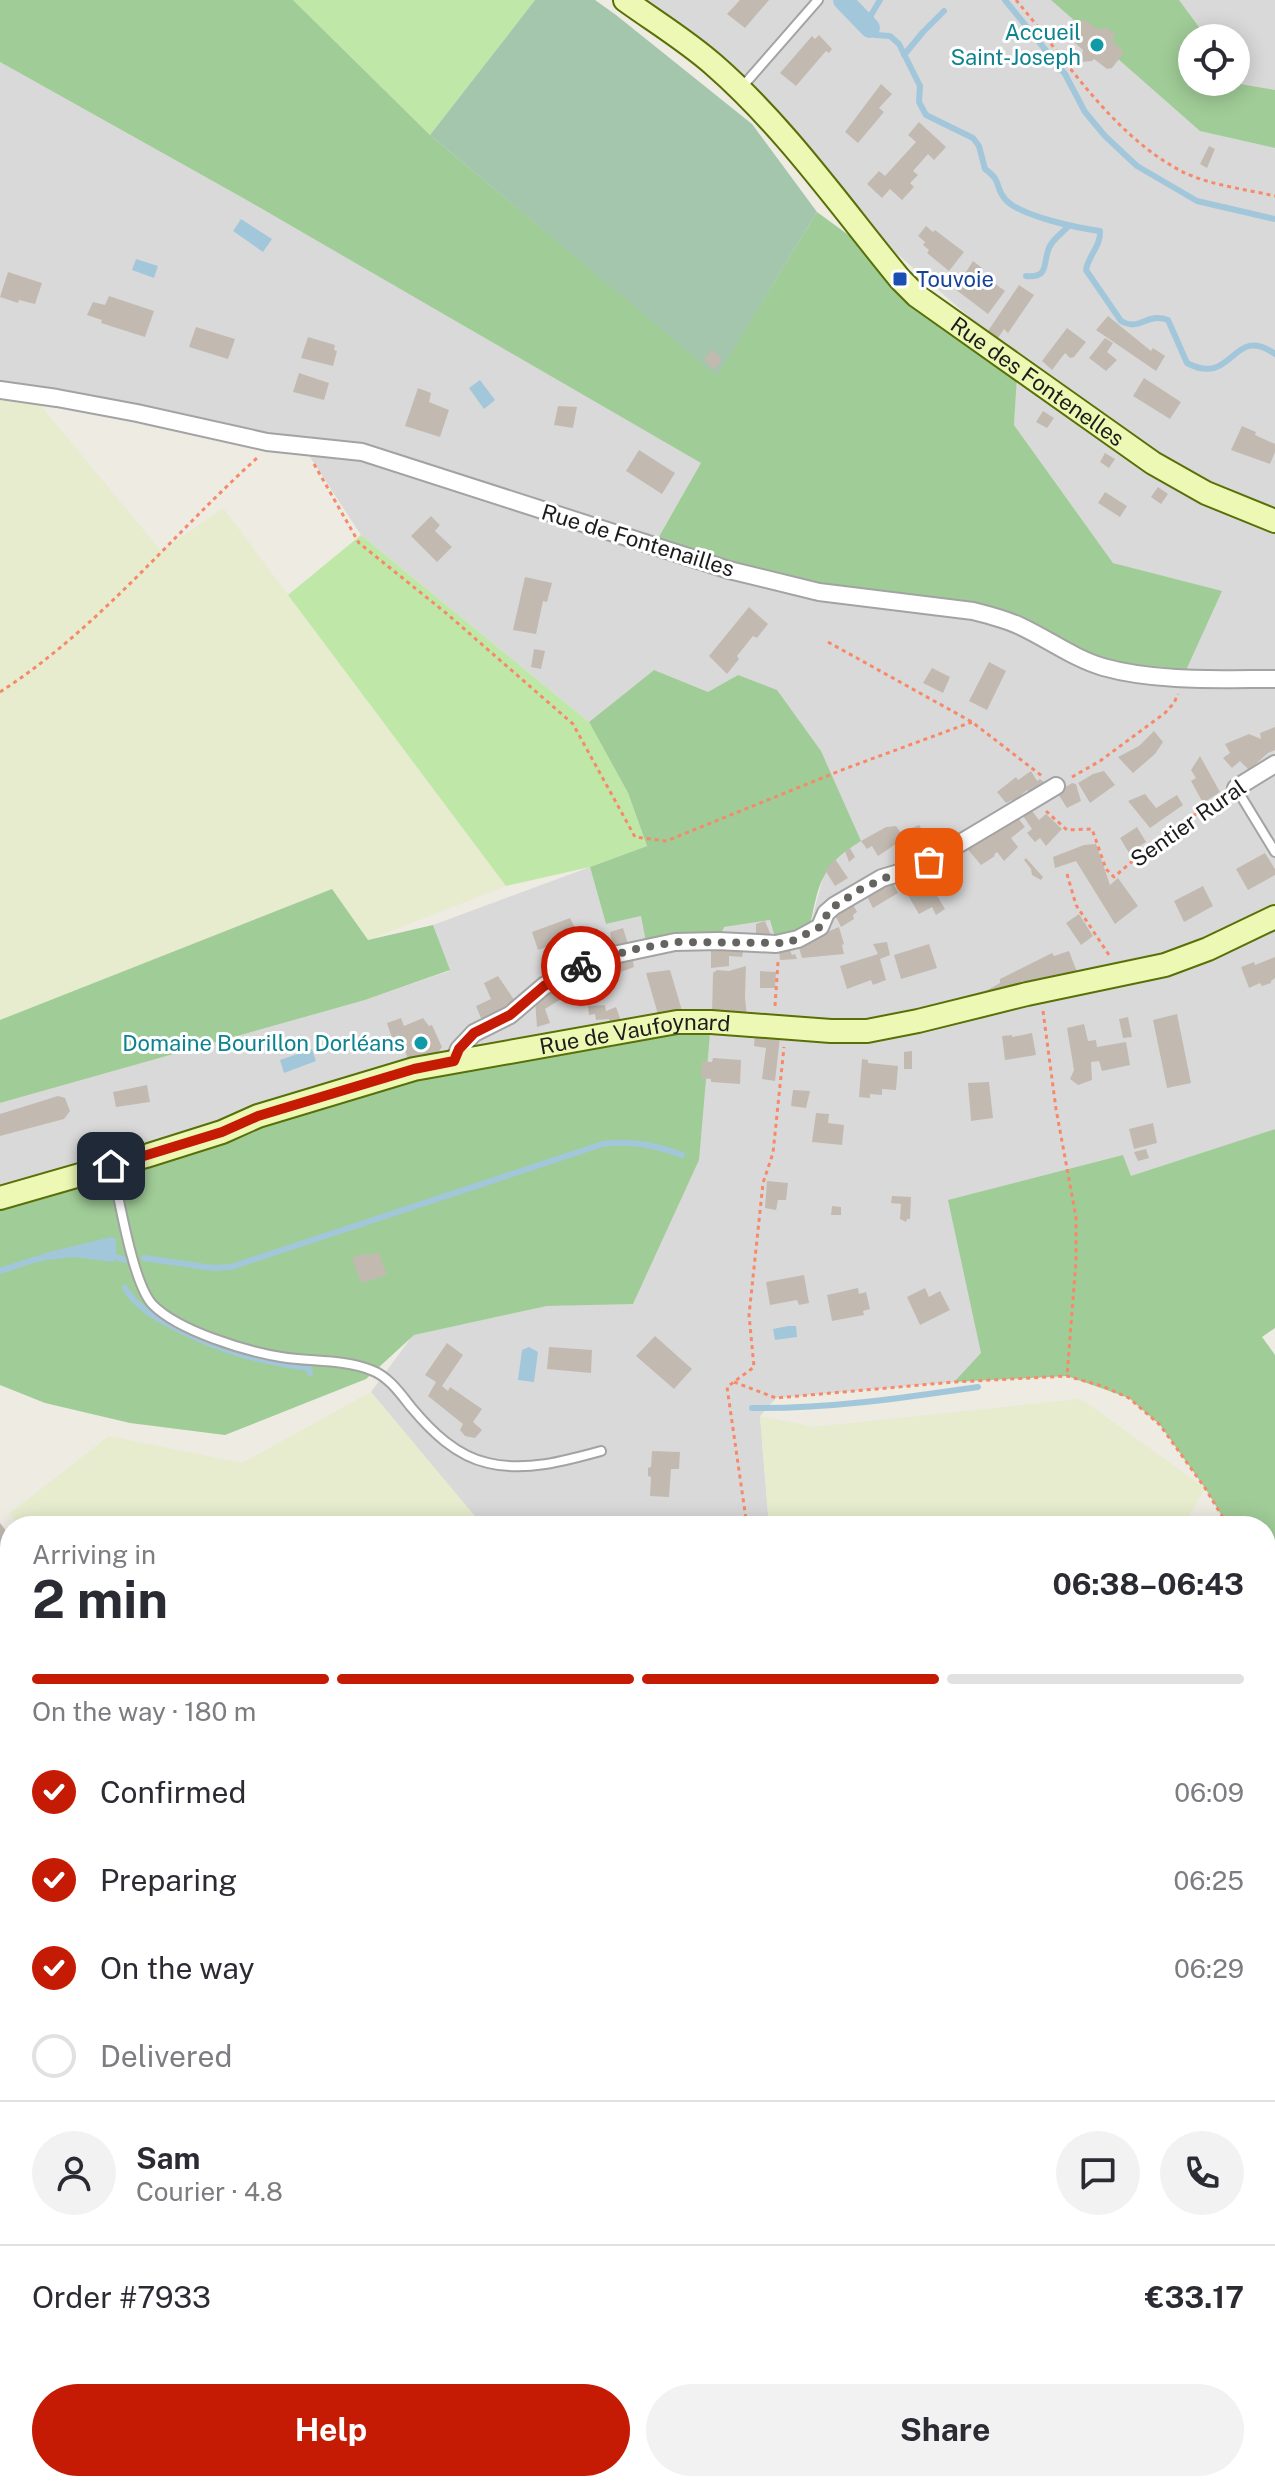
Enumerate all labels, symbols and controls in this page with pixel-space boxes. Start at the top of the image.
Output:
place label: Accueil Saint-Joseph [950,19,1081,70]
map controls [1178,24,1250,96]
button: locate [1178,24,1250,96]
marker: Accueil Saint-Joseph [1088,36,1106,54]
place label: Touvoie [916,266,994,292]
marker: Touvoie [891,270,909,288]
street label: Rue des Fontenelles [946,311,1129,452]
street label: Rue de Fontenailles [539,498,737,582]
street label: Sentier Rural [1125,774,1251,872]
pin [895,828,963,896]
icon: bag [907,840,951,884]
courier [541,926,621,1006]
icon: bike [559,944,603,988]
street label: Rue de Vaufoynard [537,1009,731,1059]
place label: Domaine Bourillon Dorléans [122,1030,405,1056]
marker: Domaine Bourillon Dorléans [412,1034,430,1052]
pin [77,1132,145,1200]
icon: home [89,1144,133,1188]
text: Arriving in [32,1539,156,1570]
text: 06:38–06:43 [1052,1566,1244,1602]
text: 2 min [32,1569,168,1630]
text: On the way · 180 m [32,1696,256,1727]
icon: check [32,1770,76,1814]
text: Confirmed [100,1774,246,1810]
text: 06:09 [1174,1777,1244,1808]
icon: check [32,1858,76,1902]
text: Preparing [100,1862,237,1898]
text: 06:25 [1174,1865,1244,1896]
icon: check [32,1946,76,1990]
text: On the way [100,1950,254,1986]
text: 06:29 [1174,1953,1244,1984]
text: Delivered [100,2038,232,2074]
button: person [32,2131,116,2215]
button: chat [1056,2131,1140,2215]
button: phone [1160,2131,1244,2215]
text: Sam [136,2140,200,2176]
text: Courier · 4.8 [136,2176,283,2207]
text: Order #7933 [32,2279,211,2315]
text: €33.17 [1145,2279,1244,2315]
button: Help [32,2384,630,2476]
button: Share [646,2384,1244,2476]

